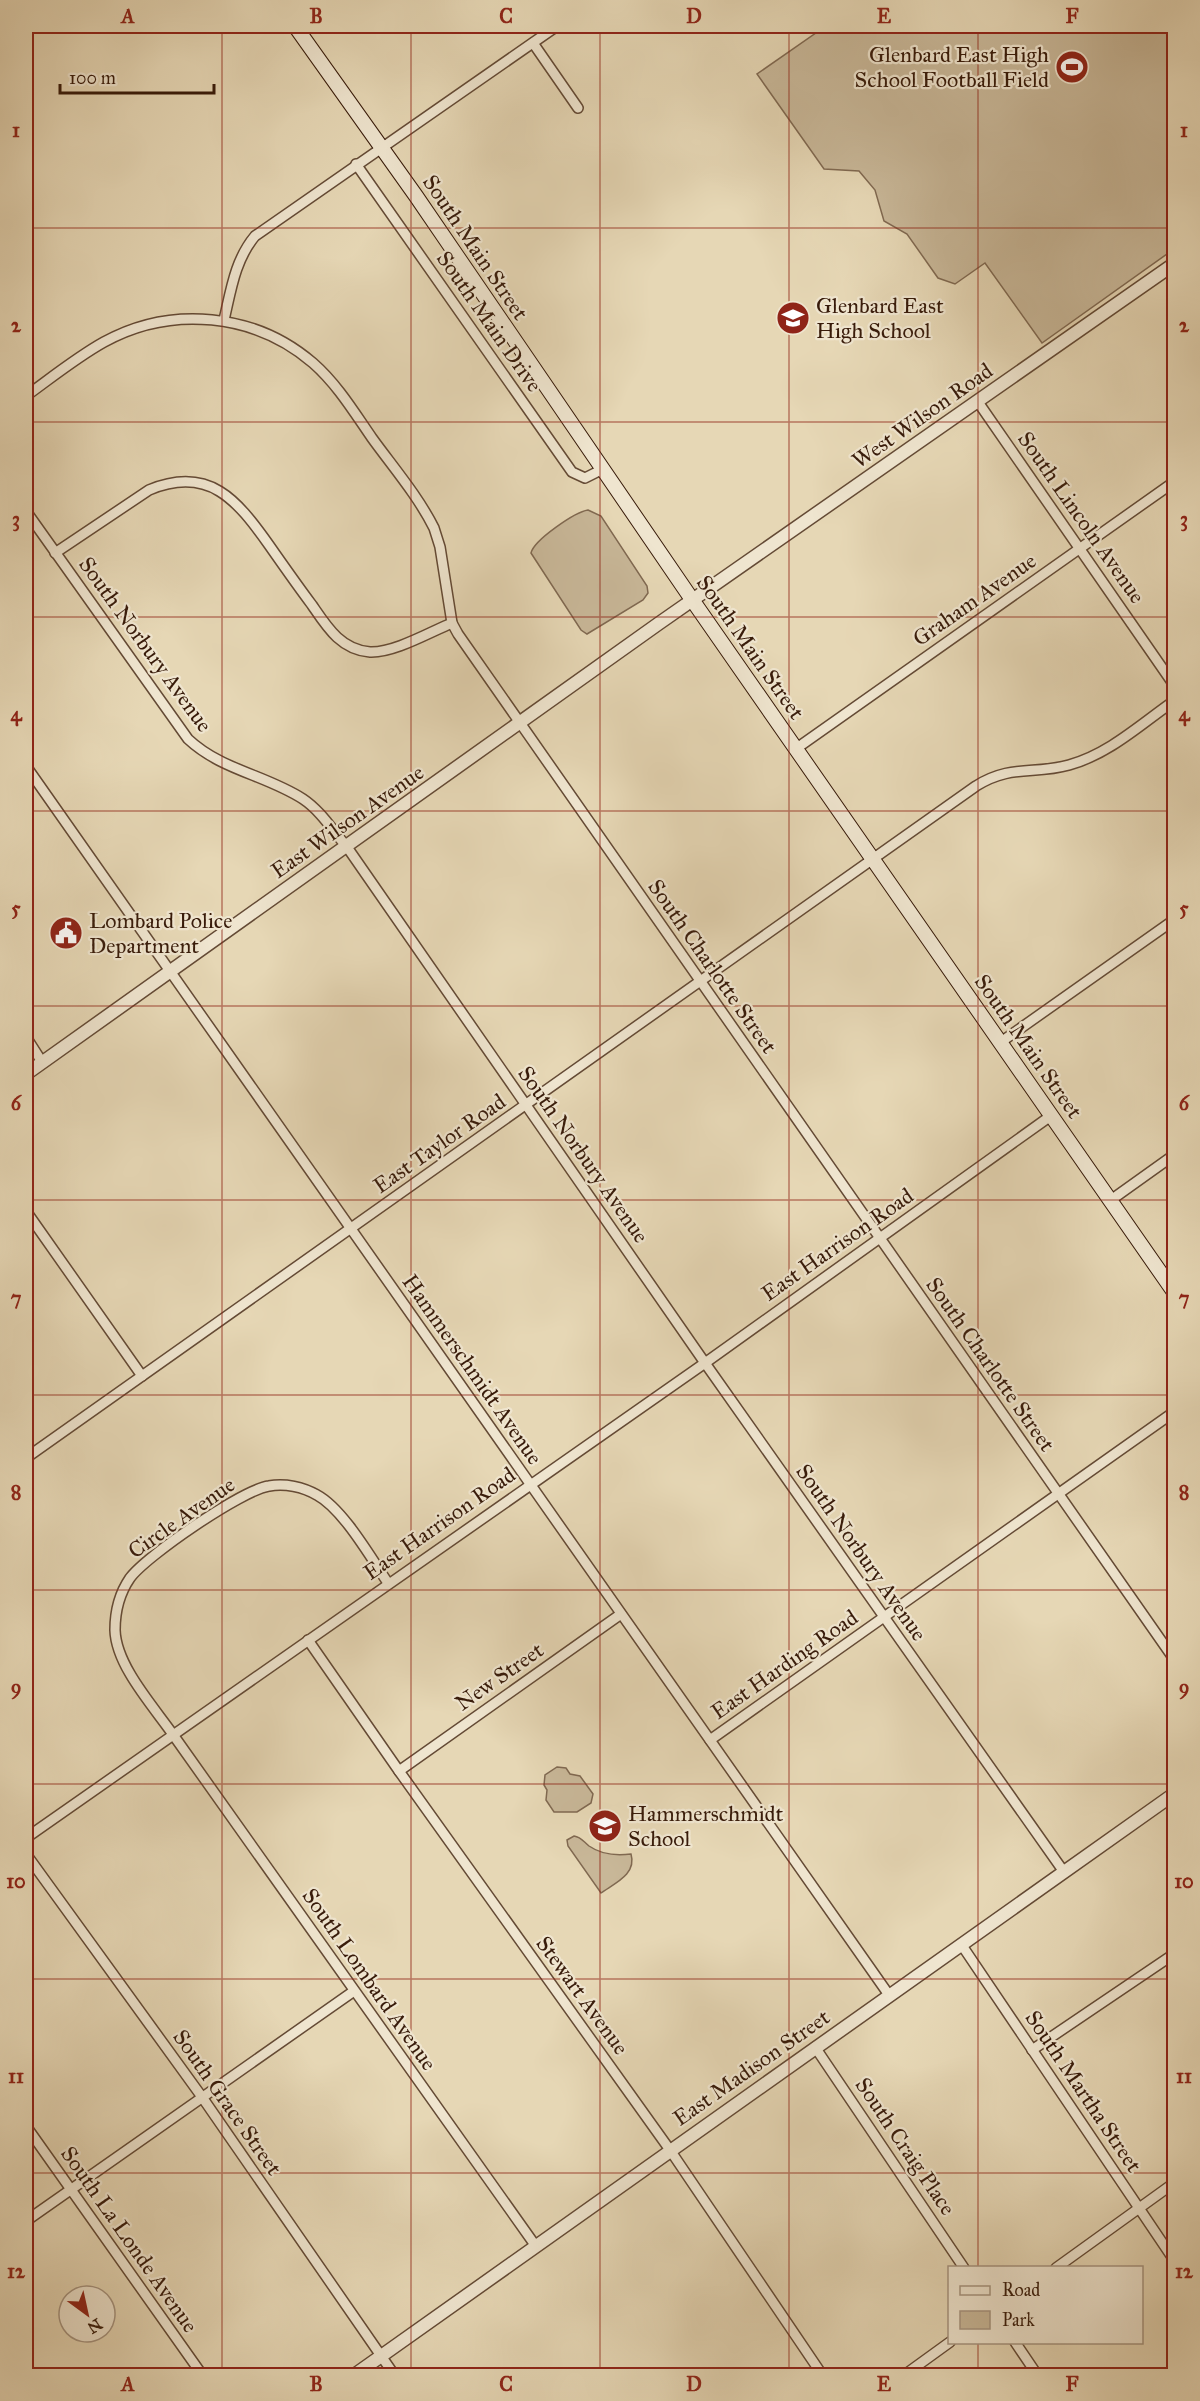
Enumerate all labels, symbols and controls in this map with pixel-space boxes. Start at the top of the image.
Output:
text: A [119,4,135,28]
text: B [309,4,323,28]
text: C [499,4,513,28]
text: D [686,4,702,28]
text: E [877,4,892,28]
text: F [1065,4,1079,28]
place label: Glenbard East High School Football Field [855,41,1049,93]
sports icon: Glenbard East High School Football Field [1054,49,1090,85]
scale bar [60,57,214,95]
text: 100 m [69,67,116,89]
text: 1 [12,118,20,142]
text: 1 [1180,118,1188,142]
street label: South Main Street [417,169,534,325]
street label: South Main Drive [431,246,548,397]
place label: Glenbard East High School [816,292,944,344]
school or university icon: Glenbard East High School [775,300,811,336]
text: 2 [11,313,22,337]
text: 2 [1179,313,1190,337]
street label: West Wilson Road [847,357,998,474]
street label: South Lincoln Avenue [1012,426,1151,608]
text: 3 [12,507,20,532]
text: 3 [1180,507,1188,532]
street label: Graham Avenue [907,547,1041,652]
street label: South Norbury Avenue [73,552,218,737]
street label: South Main Street [691,570,810,725]
text: 4 [10,702,22,727]
text: 4 [1178,702,1190,727]
street label: East Wilson Avenue [266,759,429,884]
street label: South Charlotte Street [642,874,783,1059]
text: 5 [11,896,21,920]
text: 5 [1179,896,1189,920]
place label: Lombard Police Department [89,907,232,959]
public building icon: Lombard Police Department [48,915,84,951]
street label: South Main Street [969,969,1088,1124]
street label: South Norbury Avenue [512,1061,655,1248]
street label: East Taylor Road [368,1088,511,1199]
text: 6 [11,1091,23,1115]
text: 6 [1179,1091,1191,1115]
street label: East Harrison Road [756,1182,918,1307]
street label: Hammerschmidt Avenue [397,1269,549,1470]
street label: South Charlotte Street [920,1272,1061,1457]
text: 7 [11,1286,22,1310]
text: 7 [1179,1286,1190,1310]
street label: South Norbury Avenue [790,1459,933,1646]
street label: East Harrison Road [358,1461,520,1586]
street label: Circle Avenue [123,1471,240,1564]
text: 8 [11,1480,21,1504]
text: 8 [1179,1480,1189,1504]
street label: East Harding Road [706,1604,863,1725]
street label: New Street [450,1636,549,1717]
text: 9 [11,1675,21,1700]
text: 9 [1179,1675,1189,1700]
place label: Hammerschmidt School [628,1800,784,1852]
school or university icon: Hammerschmidt School [587,1808,623,1844]
text: 10 [6,1869,26,1893]
text: 10 [1174,1869,1194,1893]
street label: South Lombard Avenue [297,1883,443,2076]
street label: Stewart Avenue [531,1931,635,2060]
street label: East Madison Street [668,2003,835,2132]
street label: South Martha Street [1019,2005,1148,2177]
street label: South Grace Street [167,2024,288,2181]
text: 11 [8,2064,24,2088]
text: 11 [1176,2064,1192,2088]
street label: South Craig Place [850,2072,962,2220]
street label: South La Londe Avenue [55,2141,204,2338]
text: 12 [7,2259,26,2283]
text: 12 [1175,2259,1194,2283]
legend [948,2266,1143,2344]
text: Road [1002,2279,1040,2301]
north arrow [57,2284,117,2344]
text: Park [1002,2309,1035,2331]
text: N [84,2314,106,2338]
text: A [119,2372,135,2396]
text: B [309,2372,323,2396]
text: C [499,2372,513,2396]
text: D [686,2372,702,2396]
text: E [877,2372,892,2396]
text: F [1065,2372,1079,2396]

